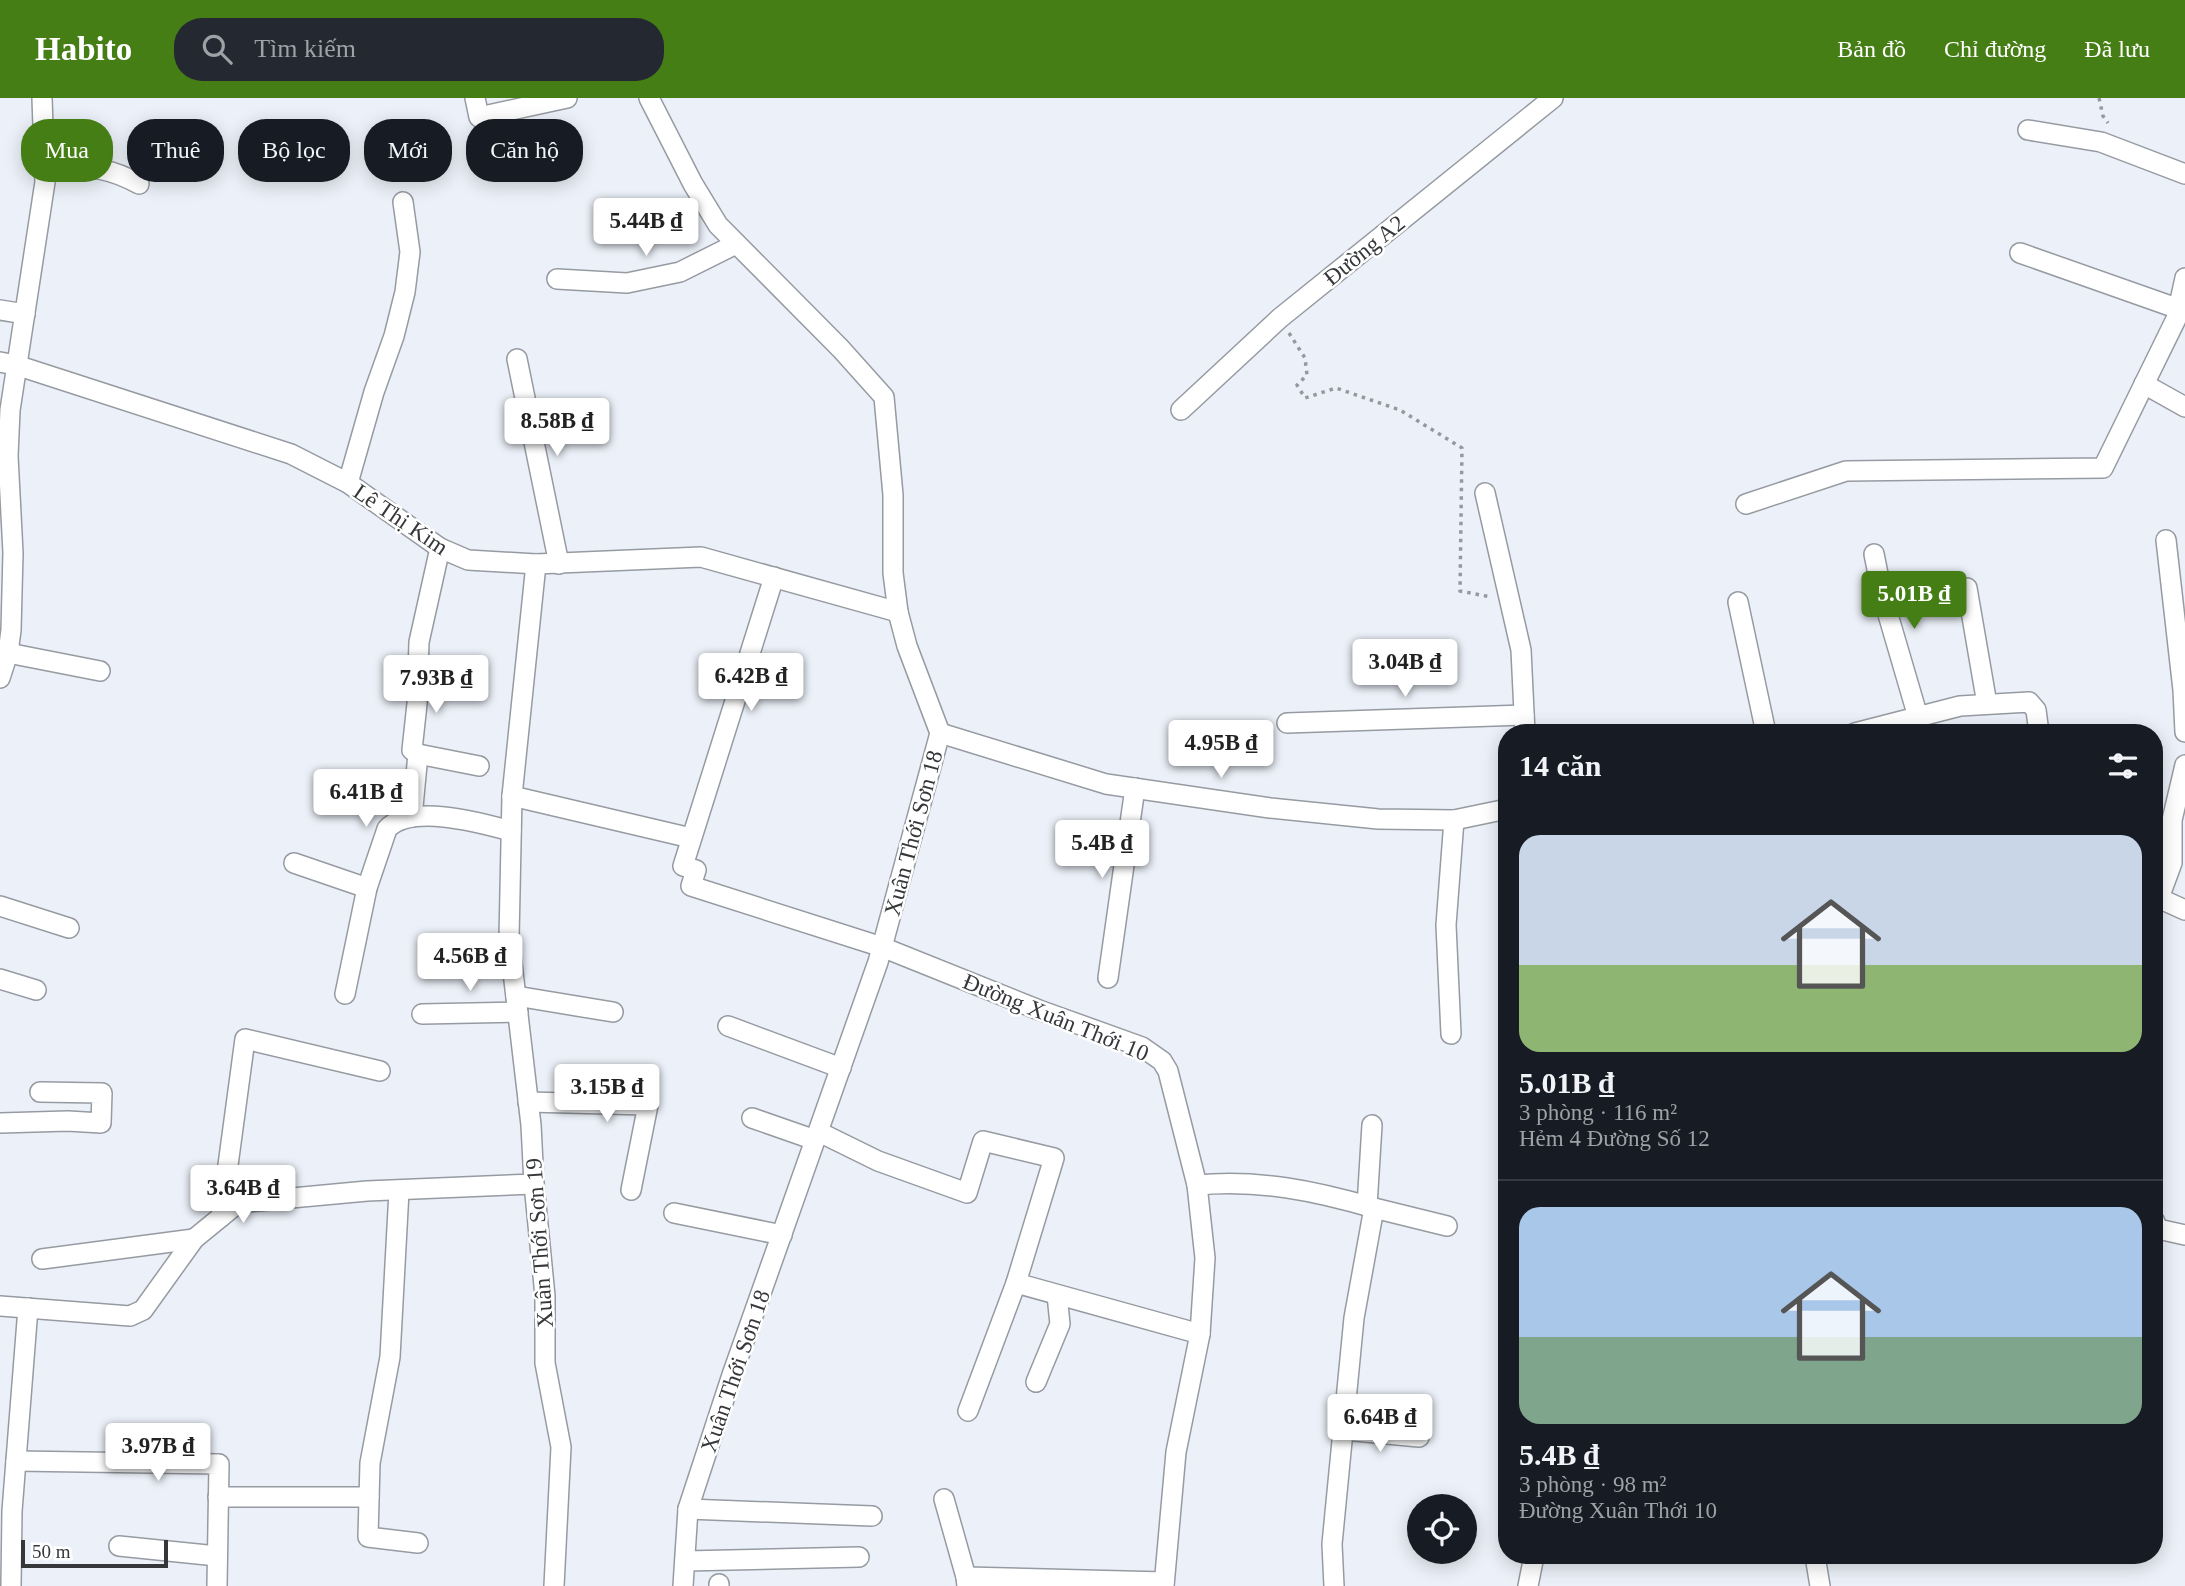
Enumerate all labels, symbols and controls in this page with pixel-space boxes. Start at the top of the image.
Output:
search box [174,18,664,81]
icon: search [198,30,236,68]
text: Habito [35,31,132,67]
text: Tìm kiếm [254,34,356,63]
text: Bản đồ [1837,36,1906,62]
text: Chỉ đường [1944,36,2046,62]
text: Đã lưu [2084,36,2150,62]
chip: Mua [21,119,113,182]
chip: Thuê [127,119,224,182]
chip: Bộ lọc [238,119,350,182]
chip: Mới [364,119,452,182]
chip: Căn hộ [466,119,583,182]
pin: 5.44B ₫ [581,198,711,258]
text: 5.44B ₫ [609,208,683,233]
street label: Đường A2 [1319,210,1410,291]
pin: 8.58B ₫ [492,398,622,458]
text: 8.58B ₫ [520,408,594,433]
street label: Lê Thị Kim [349,479,453,560]
pin: 5.01B ₫ [1849,572,1979,631]
text: 5.01B ₫ [1877,581,1951,606]
pin: 3.04B ₫ [1340,640,1470,699]
text: 3.04B ₫ [1368,649,1442,674]
pin: 6.42B ₫ [686,654,816,713]
pin: 7.93B ₫ [371,656,501,715]
text: 6.42B ₫ [714,663,788,688]
text: 7.93B ₫ [399,665,473,690]
pin: 4.95B ₫ [1156,720,1286,780]
text: 4.95B ₫ [1184,730,1258,755]
icon: filters [2104,747,2142,785]
street label: Xuân Thới Sơn 18 [879,748,948,919]
text: 14 căn [1519,749,1602,782]
pin: 6.41B ₫ [301,770,431,829]
text: 6.41B ₫ [329,779,403,804]
pin: 5.4B ₫ [1045,820,1159,880]
text: 5.4B ₫ [1071,830,1133,855]
icon: home [1768,881,1894,1007]
pin: 4.56B ₫ [405,934,535,993]
text: 4.56B ₫ [433,943,507,968]
street label: Đường Xuân Thới 10 [959,969,1152,1066]
pin: 3.15B ₫ [542,1065,672,1124]
text: 5.01B ₫ [1519,1066,1614,1099]
text: 3.15B ₫ [570,1074,644,1099]
text: 3 phòng · 116 m² [1519,1100,1677,1125]
text: Hẻm 4 Đường Số 12 [1519,1126,1710,1151]
street label: Xuân Thới Sơn 19 [521,1157,558,1329]
pin: 3.64B ₫ [178,1166,308,1225]
text: 3.64B ₫ [206,1175,280,1200]
icon: home [1768,1253,1894,1379]
street label: Xuân Thới Sơn 18 [696,1287,775,1456]
pin: 6.64B ₫ [1315,1394,1445,1454]
text: 6.64B ₫ [1343,1404,1417,1429]
pin: 3.97B ₫ [93,1424,223,1483]
text: 3.97B ₫ [121,1433,195,1458]
text: 5.4B ₫ [1519,1438,1599,1471]
text: 3 phòng · 98 m² [1519,1472,1666,1497]
map controls [1407,1494,1477,1564]
button: locate [1407,1494,1477,1564]
text: Đường Xuân Thới 10 [1519,1498,1717,1523]
scale bar [21,1537,168,1569]
text: 50 m [32,1541,71,1562]

